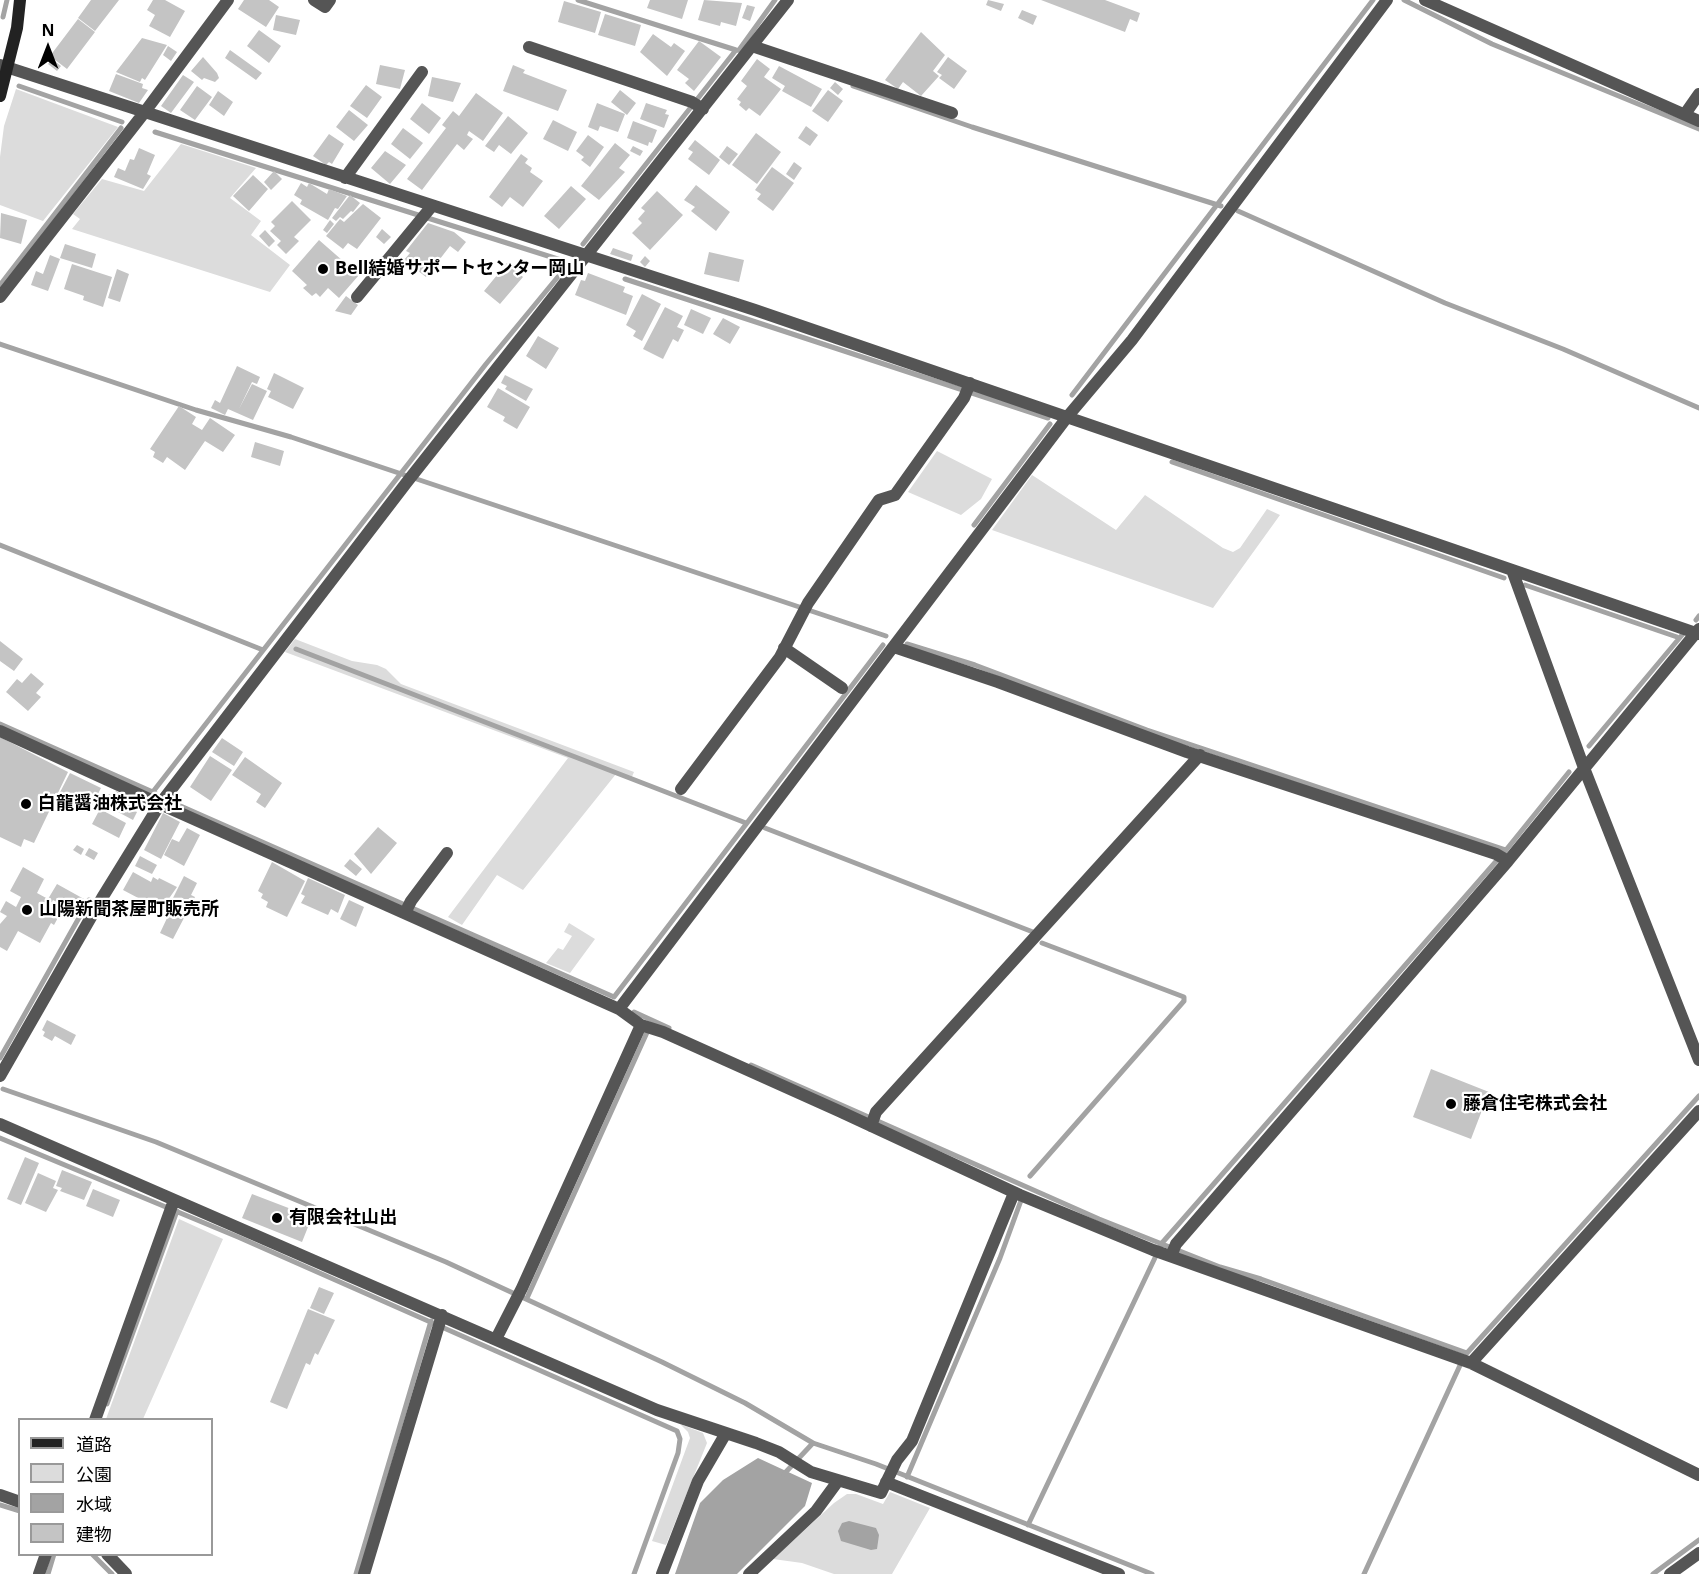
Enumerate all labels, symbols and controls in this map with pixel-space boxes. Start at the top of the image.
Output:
north arrow [18,18,78,78]
text: N [41,19,55,41]
place label: Bell結婚サポートセンター岡山 [335,258,584,280]
marker: Bell結婚サポートセンター岡山 [316,262,330,276]
place label: 白龍醤油株式会社 [38,793,182,815]
marker: 白龍醤油株式会社 [19,797,33,811]
place label: 山陽新聞茶屋町販売所 [39,899,219,921]
marker: 山陽新聞茶屋町販売所 [20,903,34,917]
place label: 藤倉住宅株式会社 [1463,1093,1607,1115]
marker: 藤倉住宅株式会社 [1444,1097,1458,1111]
place label: 有限会社山出 [289,1207,397,1229]
marker: 有限会社山出 [270,1211,284,1225]
legend [18,1418,213,1556]
text: 道路 [76,1432,112,1456]
text: 公園 [76,1462,112,1486]
text: 水域 [76,1492,112,1516]
text: 建物 [76,1522,112,1546]

